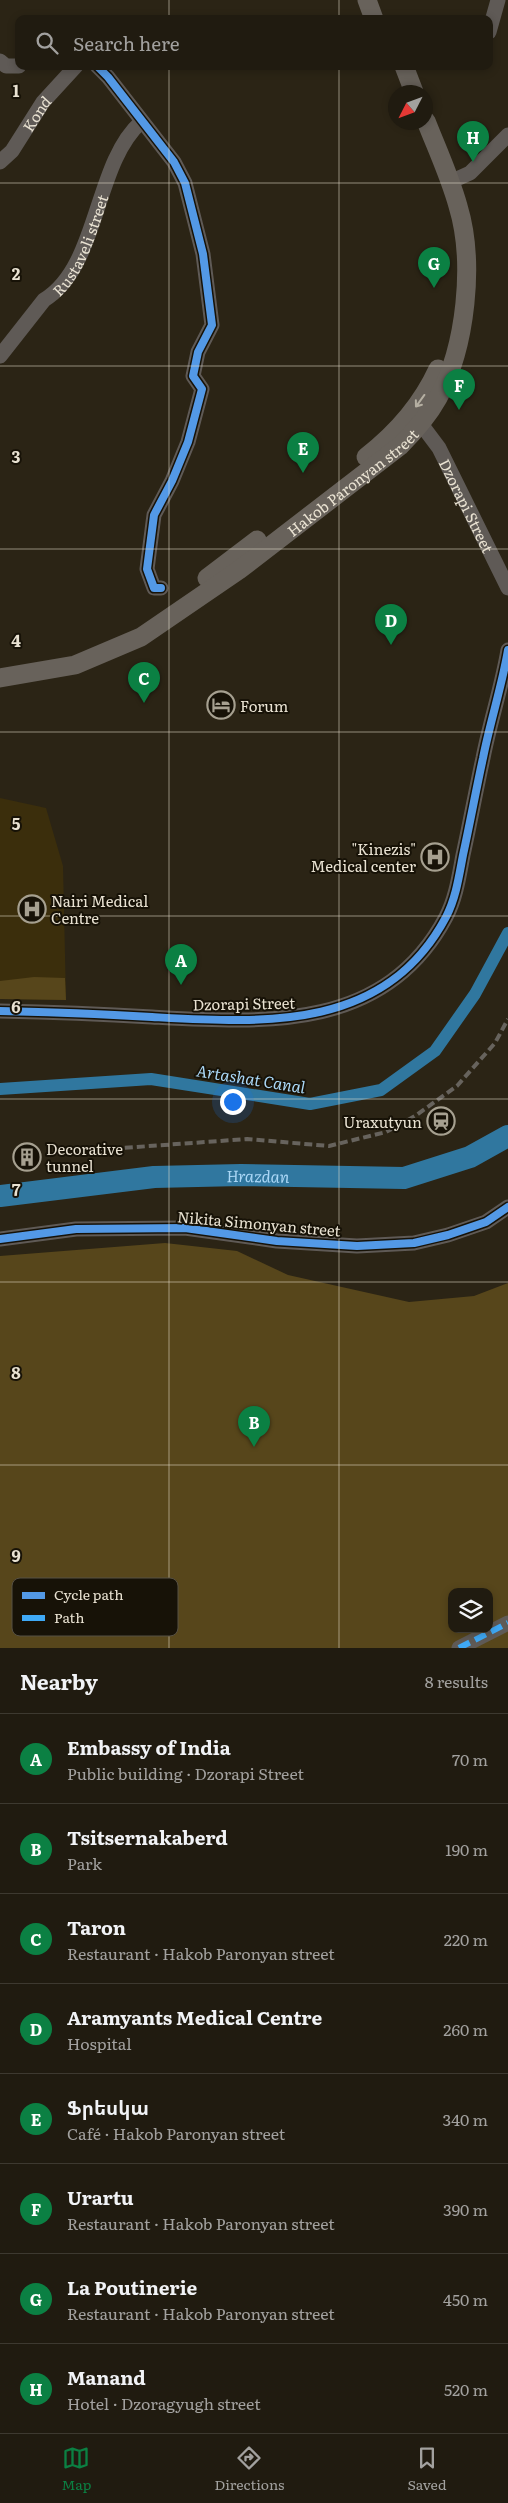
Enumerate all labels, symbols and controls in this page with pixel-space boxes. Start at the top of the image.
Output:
search box [15,15,493,70]
icon: search [33,29,61,57]
text: Search here [73,29,180,57]
text: 1 [13,78,20,102]
north arrow [388,85,433,130]
street label: Kond [16,90,56,136]
pin: H [457,121,489,162]
street label: Rustaveli street [46,191,113,301]
pin: G [418,247,450,288]
text: 2 [12,261,21,285]
pin: F [443,369,475,410]
one-way arrow [414,394,425,407]
street label: Hakob Paronyan street [282,423,423,541]
pin: E [287,432,319,473]
text: 3 [12,444,21,468]
street label: Dzorapi Street [434,454,500,557]
pin: D [375,604,407,645]
text: 4 [11,628,21,652]
pin: C [128,662,160,703]
hotel icon: Forum [206,690,236,720]
place label: Forum [240,694,289,717]
text: 5 [12,811,21,835]
place label: "Kinezis" Medical center [310,837,416,877]
hospital icon: "Kinezis" Medical center [420,842,450,872]
place label: Nairi Medical Centre [51,889,148,929]
hospital icon: Nairi Medical Centre [17,894,47,924]
pin: A [165,944,197,985]
street label: Dzorapi Street [193,991,295,1015]
text: 6 [11,994,21,1018]
water label: Artashat Canal [195,1058,308,1099]
your location [220,1089,246,1115]
station icon: Uraxutyun [426,1106,456,1136]
place label: Uraxutyun [343,1110,422,1133]
place label: Decorative tunnel [46,1137,123,1177]
building icon: Decorative tunnel [12,1142,42,1172]
water label: Hrazdan [226,1163,290,1188]
text: 7 [12,1177,21,1201]
street label: Nikita Simonyan street [176,1204,342,1242]
text: 8 [11,1360,21,1384]
pin: B [238,1406,270,1447]
text: 9 [11,1543,21,1567]
legend [12,1578,178,1636]
text: Cycle path [54,1584,123,1604]
map controls [448,1588,493,1633]
button: layers [448,1588,493,1633]
text: Path [54,1607,84,1627]
text: Nearby [20,1665,98,1696]
text: 8 results [425,1669,488,1693]
text: Embassy of India [67,1733,231,1761]
text: A [30,1747,42,1771]
text: 70 m [452,1747,488,1771]
text: Public building · Dzorapi Street [67,1761,304,1785]
text: Tsitsernakaberd [67,1823,228,1851]
text: B [30,1837,42,1861]
text: 190 m [445,1837,488,1861]
text: Park [67,1851,102,1875]
text: Taron [67,1913,126,1941]
text: C [30,1927,42,1951]
text: 220 m [444,1927,488,1951]
text: Restaurant · Hakob Paronyan street [67,1941,335,1965]
text: Aramyants Medical Centre [67,2003,322,2031]
text: D [30,2017,42,2041]
text: 260 m [443,2017,488,2041]
text: Hospital [67,2031,132,2055]
text: Ֆրեսկա [67,2093,149,2121]
text: E [31,2107,41,2131]
text: 340 m [443,2107,488,2131]
text: Café · Hakob Paronyan street [67,2121,285,2145]
text: Urartu [67,2183,134,2211]
text: F [31,2197,41,2221]
text: 390 m [443,2197,488,2221]
text: Restaurant · Hakob Paronyan street [67,2211,335,2235]
text: La Poutinerie [67,2273,197,2301]
text: G [30,2287,42,2311]
text: 450 m [443,2287,488,2311]
text: Restaurant · Hakob Paronyan street [67,2301,335,2325]
text: Manand [67,2363,146,2391]
text: H [29,2377,43,2401]
text: 520 m [444,2377,488,2401]
text: Hotel · Dzoragyugh street [67,2391,261,2415]
tab: Map [62,2444,91,2494]
tab: Directions [214,2444,284,2494]
tab: Saved [407,2444,446,2494]

